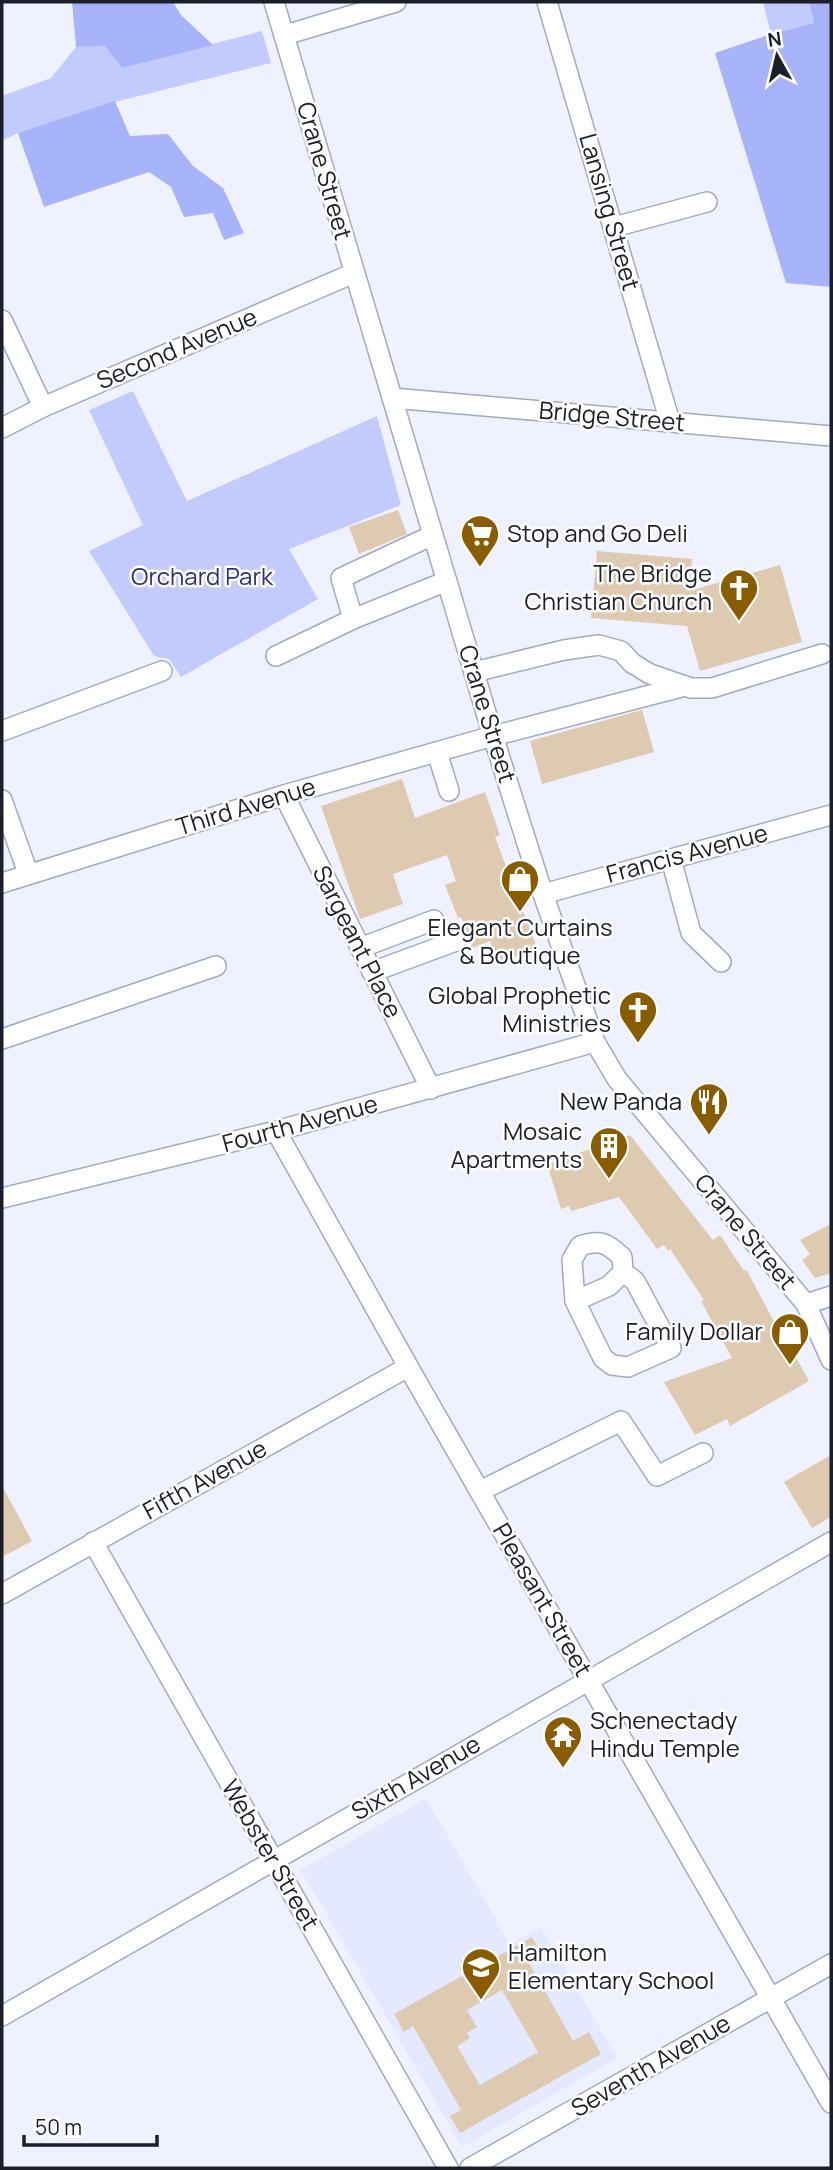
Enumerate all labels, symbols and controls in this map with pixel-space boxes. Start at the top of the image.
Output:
north arrow [742,21,812,91]
text: N [766,25,783,53]
street label: Crane Street [290,98,361,243]
street label: Lansing Street [572,129,649,294]
street label: Second Avenue [91,299,262,396]
street label: Bridge Street [538,393,687,438]
supermarket icon: Stop and Go Deli [459,513,501,568]
place label: Stop and Go Deli [507,516,688,549]
place label: The Bridge Christian Church [524,556,712,617]
park label: Orchard Park [131,559,274,592]
church icon: The Bridge Christian Church [718,567,760,622]
street label: Crane Street [452,641,525,786]
street label: Third Avenue [172,769,319,842]
street label: Francis Avenue [602,815,771,890]
shop icon: Elegant Curtains & Boutique [499,858,541,913]
street label: Sargeant Place [306,860,411,1023]
place label: Elegant Curtains & Boutique [427,910,613,971]
place label: Global Prophetic Ministries [428,978,611,1039]
church icon: Global Prophetic Ministries [617,989,659,1044]
restaurant icon: New Panda [688,1081,730,1136]
place label: New Panda [560,1084,682,1117]
street label: Fourth Avenue [218,1086,381,1159]
place label: Mosaic Apartments [451,1114,582,1175]
building icon: Mosaic Apartments [588,1125,630,1180]
street label: Crane Street [688,1166,804,1296]
shop icon: Family Dollar [769,1311,811,1366]
place label: Family Dollar [626,1314,763,1347]
street label: Fifth Avenue [136,1431,272,1526]
street label: Pleasant Street [486,1516,601,1682]
place label: Schenectady Hindu Temple [590,1703,740,1764]
temple icon: Schenectady Hindu Temple [542,1714,584,1769]
street label: Sixth Avenue [345,1726,486,1827]
street label: Webster Street [215,1773,328,1936]
place label: Hamilton Elementary School [508,1935,714,1996]
school or university icon: Hamilton Elementary School [460,1946,502,2001]
street label: Seventh Avenue [565,2006,736,2124]
scale bar [24,2104,158,2148]
text: 50 m [35,2113,82,2141]

